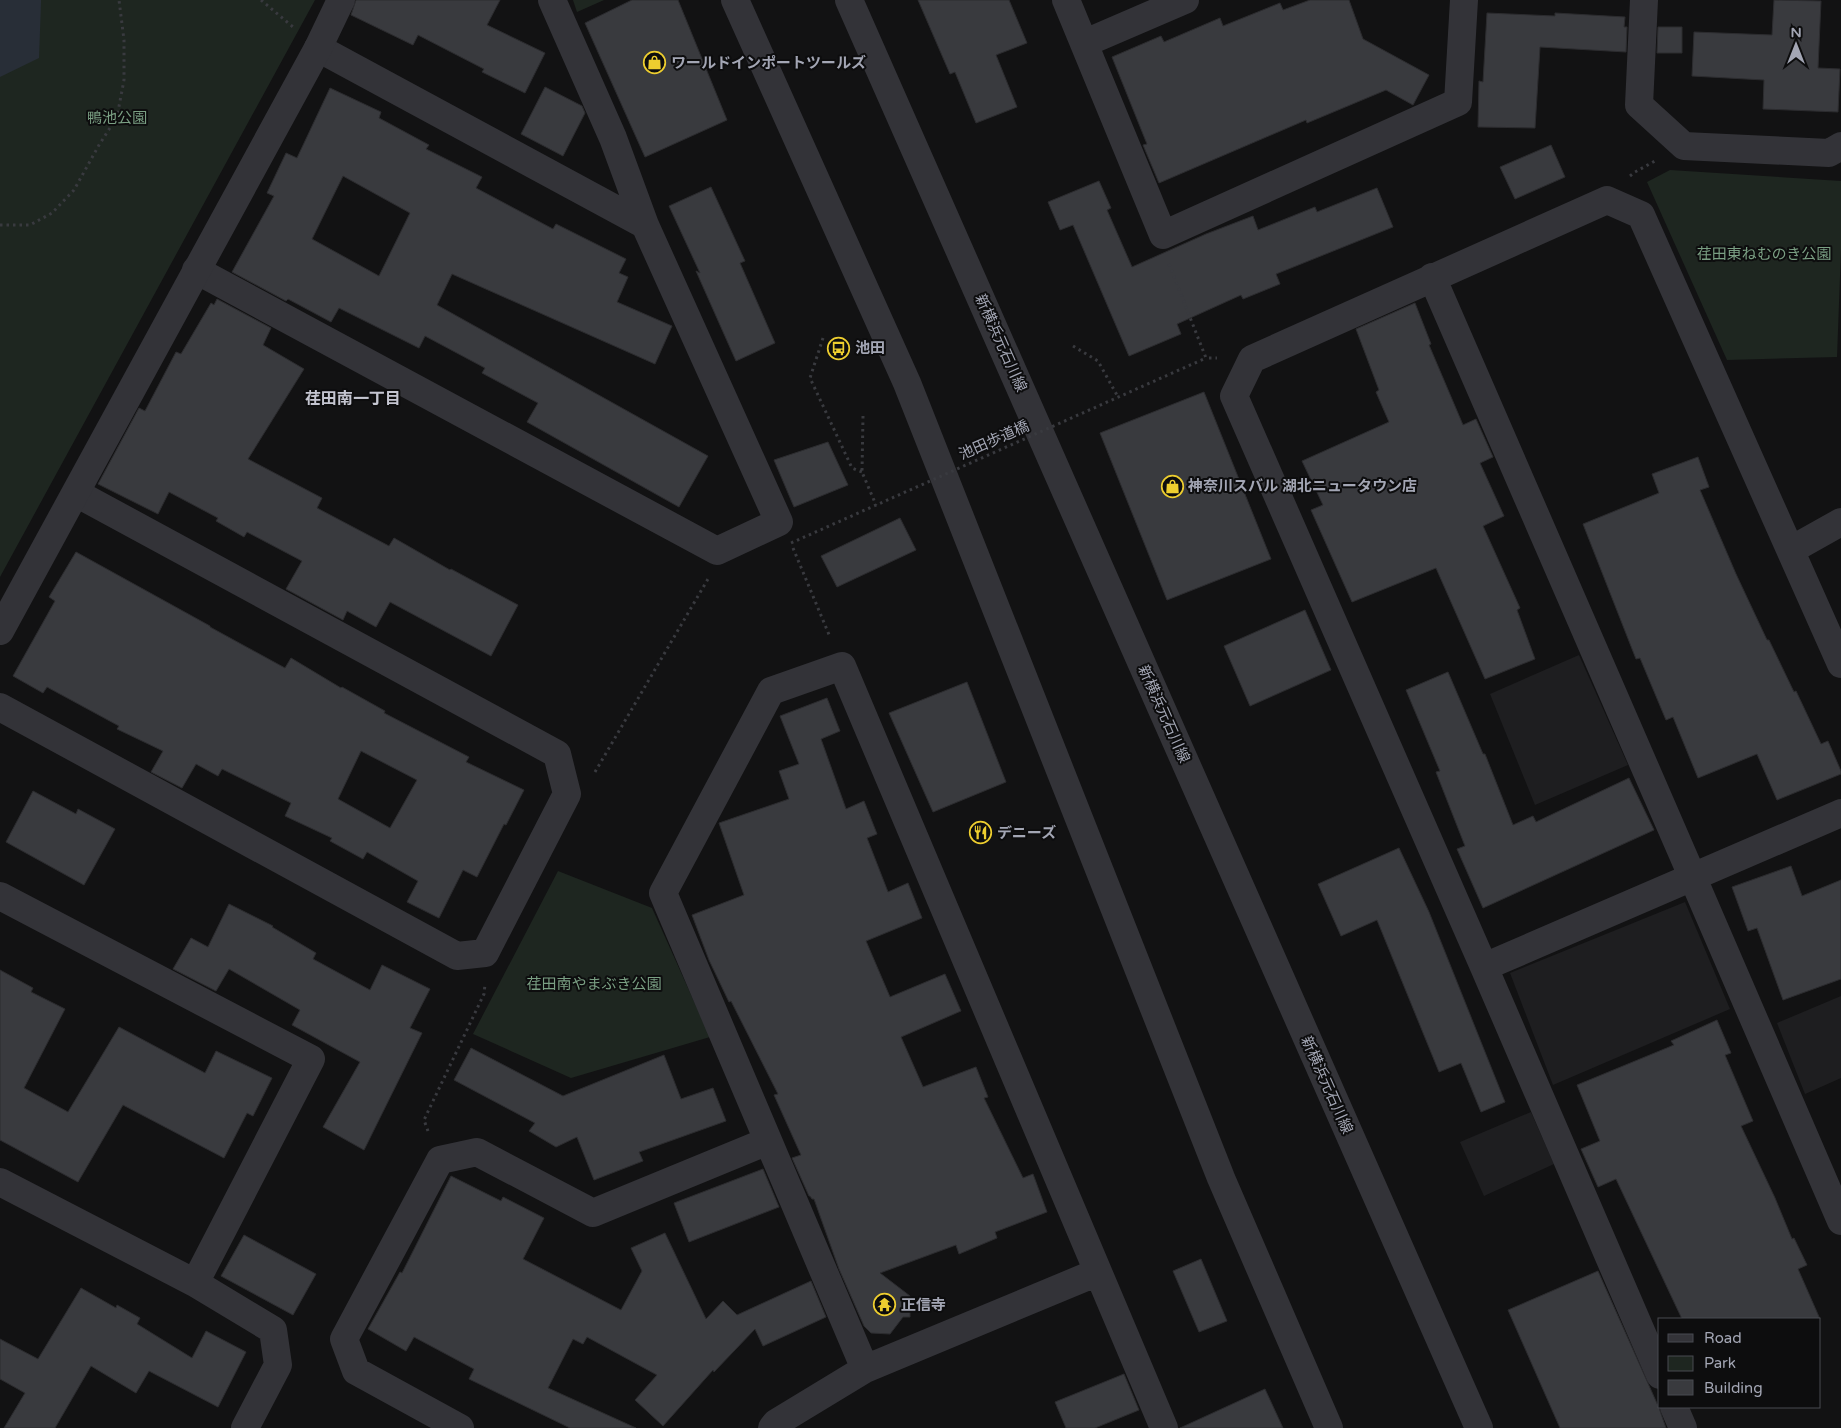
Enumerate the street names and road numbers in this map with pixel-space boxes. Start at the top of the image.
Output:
street label: 新横浜元石川線 [971,291,1031,395]
street label: 池田歩道橋 [956,417,1032,463]
street label: 新横浜元石川線 [1134,662,1194,766]
street label: 新横浜元石川線 [1297,1033,1357,1137]

